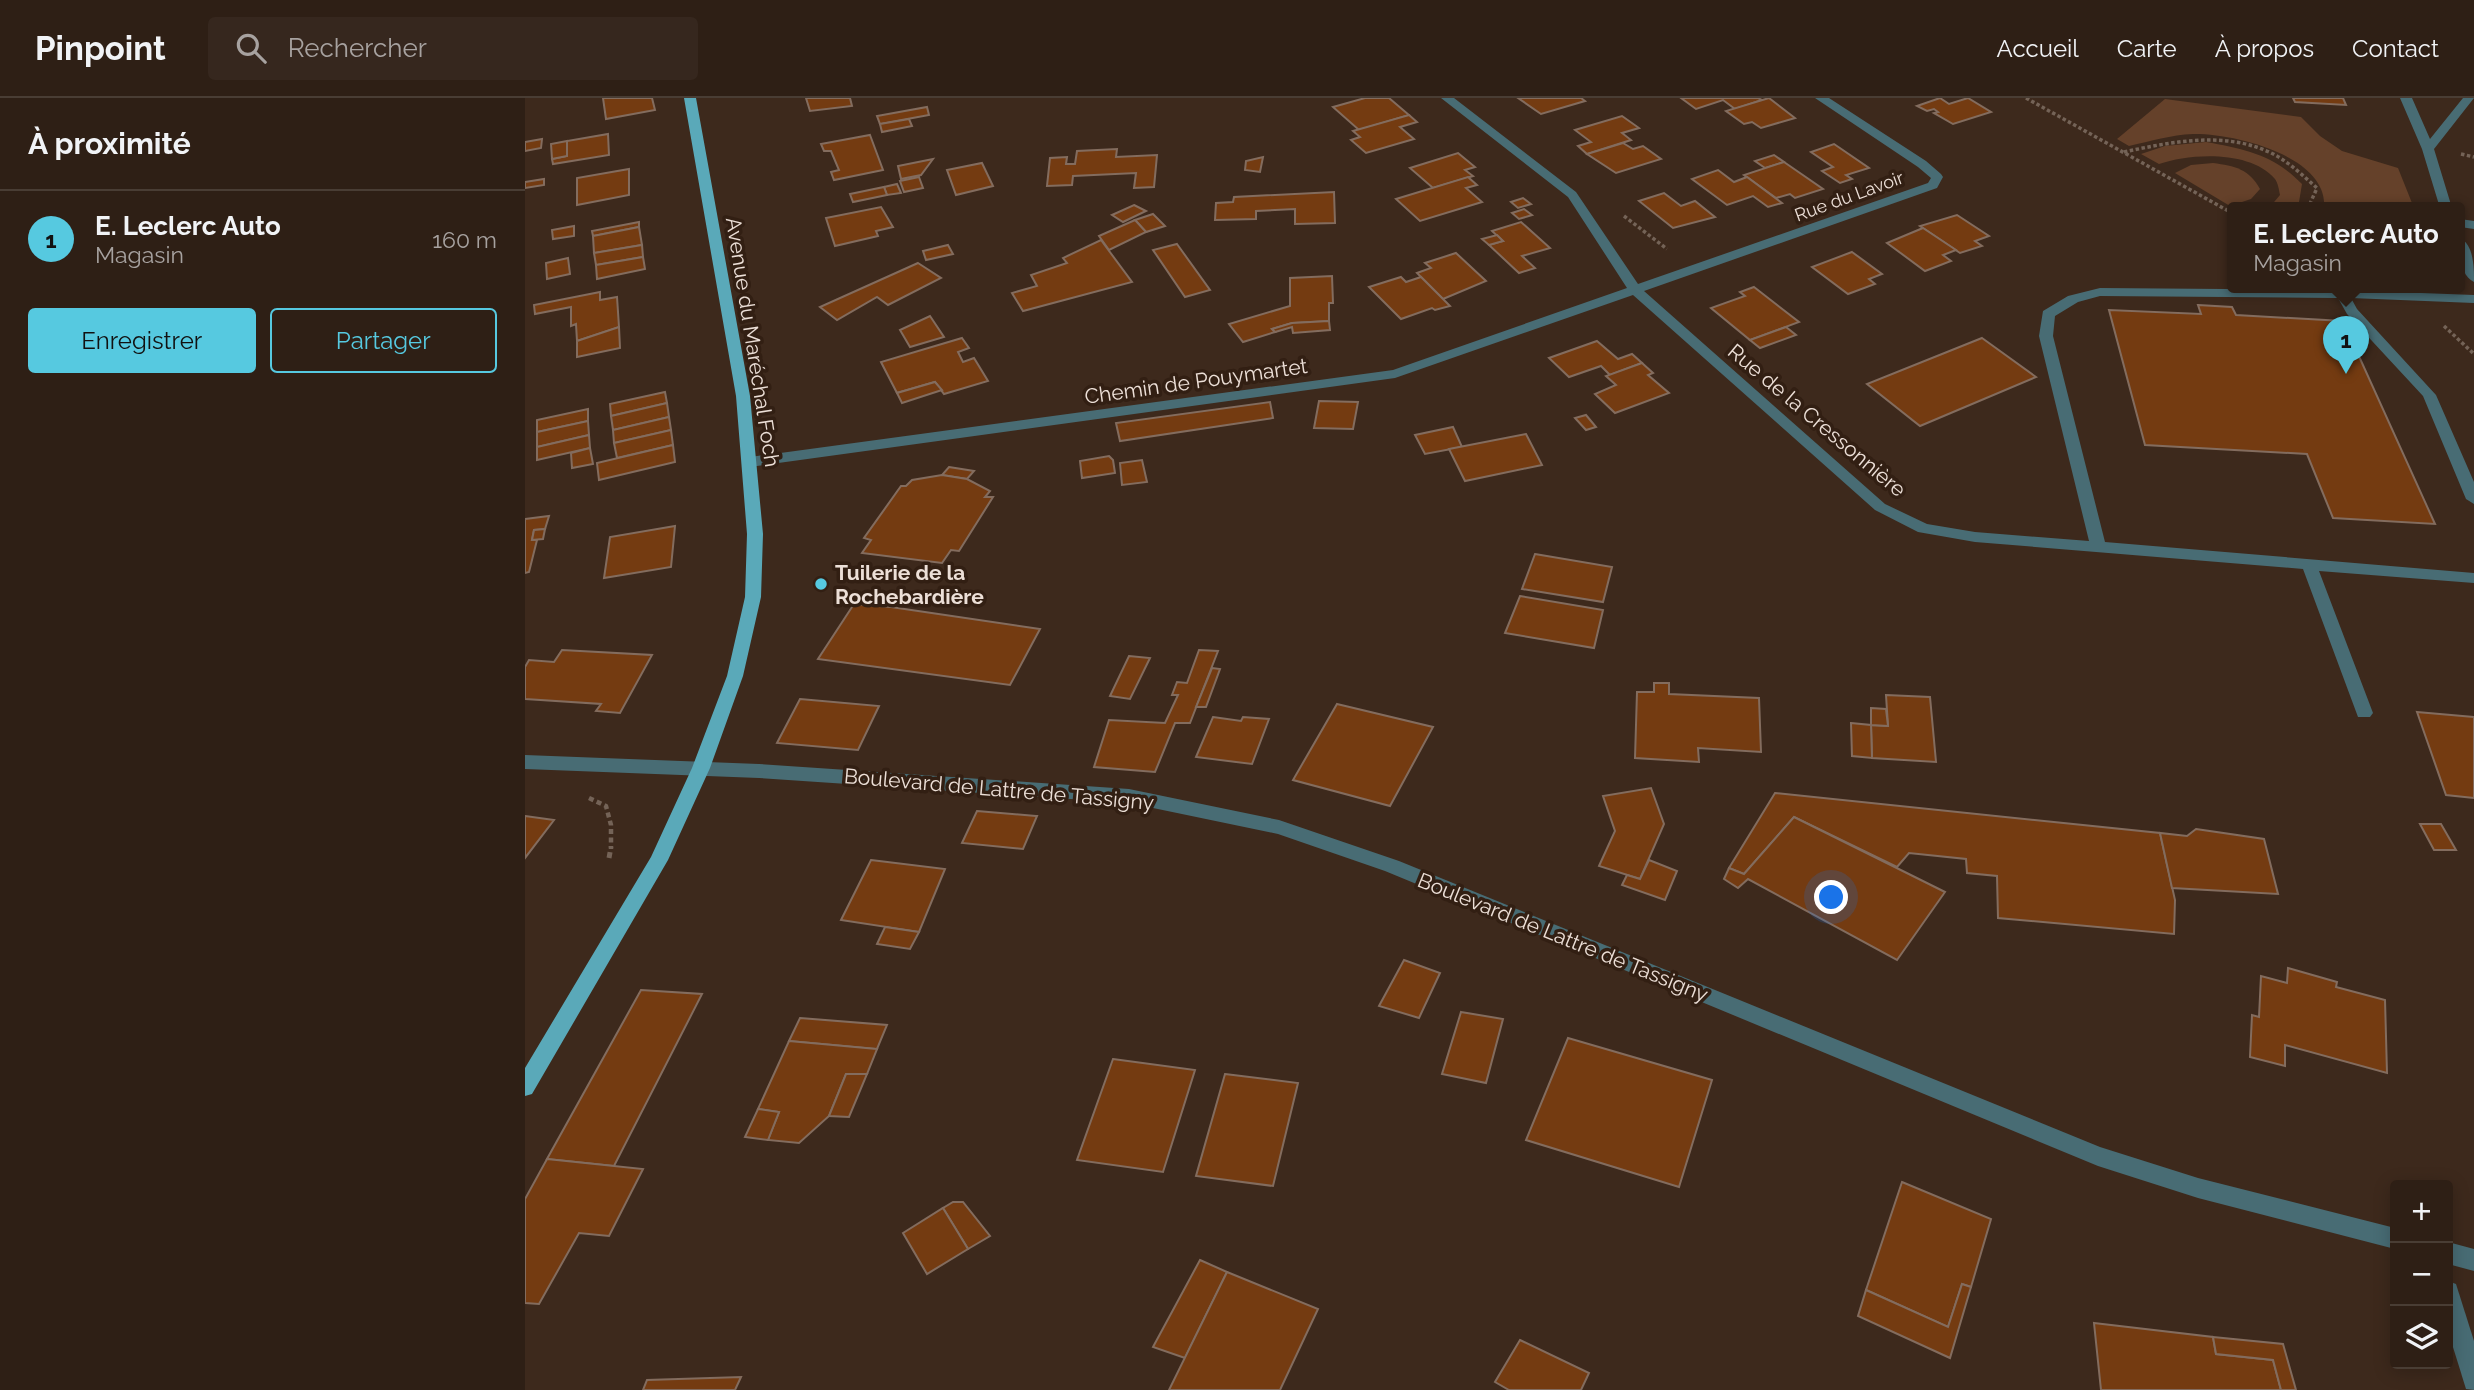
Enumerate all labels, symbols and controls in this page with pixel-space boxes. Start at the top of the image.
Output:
search box [208,17,698,80]
text: Pinpoint [35,29,166,68]
icon: search [232,29,270,67]
text: Rechercher [288,33,427,63]
text: Accueil [1997,34,2079,63]
text: Carte [2117,34,2177,63]
text: À propos [2215,34,2314,63]
text: Contact [2352,34,2439,63]
text: À proximité [28,126,191,161]
street label: Rue du Lavoir [1792,166,1907,225]
popup [2227,202,2465,293]
text: E. Leclerc Auto [95,211,281,241]
street label: Avenue du Maréchal Foch [721,215,785,469]
text: E. Leclerc Auto [2253,219,2439,249]
text: 1 [45,226,57,253]
text: 160 m [432,226,497,253]
text: Magasin [95,241,184,268]
text: Magasin [2253,249,2342,276]
button: Enregistrer [28,308,256,373]
button: Partager [270,308,497,373]
pin: 1 [2323,316,2369,374]
street label: Rue de la Cressonnière [1723,338,1911,502]
street label: Chemin de Pouymartet [1083,353,1309,409]
place label: Tuilerie de la Rochebardière [835,560,984,609]
marker: Tuilerie de la Rochebardière [813,576,829,592]
street label: Boulevard de Lattre de Tassigny [843,763,1155,815]
street label: Boulevard de Lattre de Tassigny [1414,867,1712,1007]
your location [1814,880,1848,914]
map controls [2390,1180,2453,1369]
button: + [2390,1180,2453,1243]
button: − [2390,1243,2453,1306]
button: layers [2390,1306,2453,1369]

